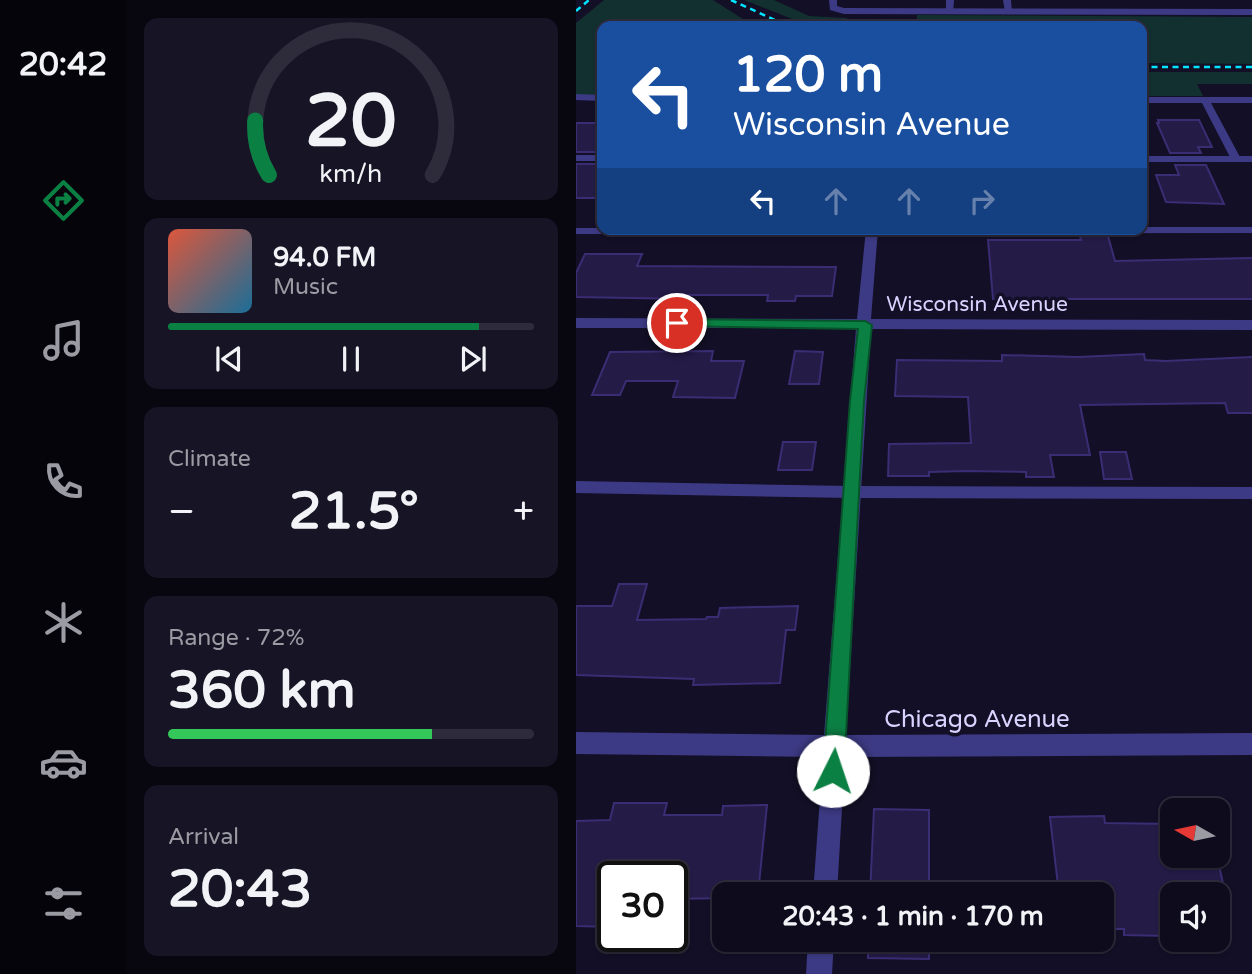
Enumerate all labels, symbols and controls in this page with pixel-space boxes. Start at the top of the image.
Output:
text: 20:42 [19,46,107,84]
text: 120 m [733,46,883,105]
icon: left [618,49,709,140]
text: 20 [305,78,397,166]
text: Wisconsin Avenue [733,106,1010,144]
text: km/h [320,159,382,189]
icon: directions [39,176,88,225]
icon: left [744,182,782,220]
icon: ahead [817,182,855,220]
icon: ahead [890,182,928,220]
icon: right [963,182,1001,220]
text: 94.0 FM [273,242,376,273]
text: Music [273,273,338,301]
street label: Wisconsin Avenue [886,292,1068,317]
pin [647,293,707,353]
icon: arrive [658,304,696,342]
icon: music [39,316,88,365]
icon: previous [210,340,248,378]
icon: pause [332,340,370,378]
icon: next [454,340,492,378]
text: Climate [168,445,251,473]
icon: phone [39,457,88,506]
text: 21.5° [289,480,419,543]
text: − [168,489,195,535]
text: + [513,489,534,535]
icon: climate [39,598,88,647]
text: Range · 72% [168,624,304,652]
text: 360 km [168,659,356,722]
street label: Chicago Avenue [884,705,1070,734]
position arrow [796,734,870,808]
icon: car [39,738,88,787]
north arrow [1160,798,1230,868]
map controls [1160,798,1230,952]
text: Arrival [168,823,239,851]
text: 20:43 [168,858,312,921]
speed limit sign: 30 [597,861,688,952]
icon: filters [39,879,88,928]
button: sound [1160,882,1230,952]
text: 20:43 · 1 min · 170 m [782,901,1044,932]

